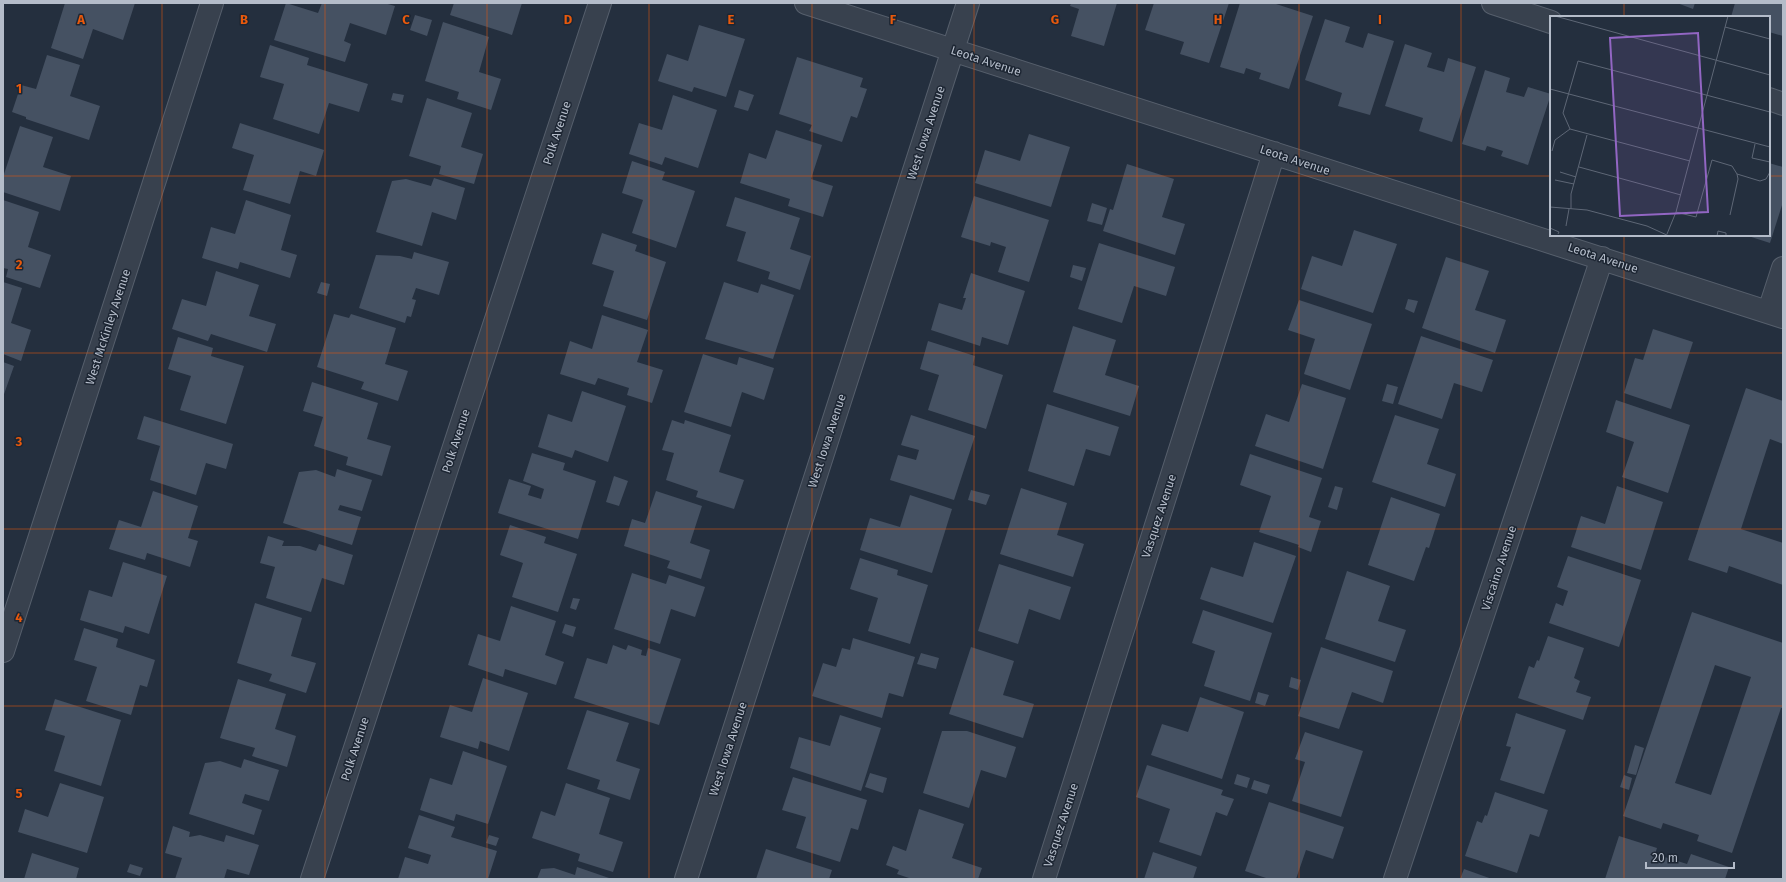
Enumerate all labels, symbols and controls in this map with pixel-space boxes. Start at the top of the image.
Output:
text: A [76,12,85,27]
text: B [240,12,248,27]
text: C [402,12,410,27]
text: D [564,12,573,27]
text: E [728,12,735,27]
text: F [890,12,897,27]
text: G [1051,12,1059,27]
text: H [1214,12,1222,27]
text: I [1378,12,1382,27]
inset map [1550,16,1770,236]
street label: Leota Avenue [949,43,1023,79]
text: 1 [16,81,22,96]
street label: West Iowa Avenue [904,84,948,182]
street label: Polk Avenue [540,99,574,167]
street label: Leota Avenue [1258,142,1332,178]
street label: Leota Avenue [1566,240,1640,276]
text: 2 [16,257,23,272]
street label: West McKinley Avenue [83,267,133,387]
street label: West Iowa Avenue [805,392,849,490]
street label: Polk Avenue [439,407,473,475]
text: 3 [15,434,23,449]
street label: Vasquez Avenue [1139,472,1179,560]
street label: Viscaino Avenue [1479,524,1519,612]
text: 4 [15,610,23,625]
street label: West Iowa Avenue [706,700,750,798]
street label: Polk Avenue [338,715,372,783]
street label: Vasquez Avenue [1041,781,1081,869]
text: 5 [16,786,23,801]
scale bar [1646,844,1734,870]
text: 20 m [1652,851,1678,865]

